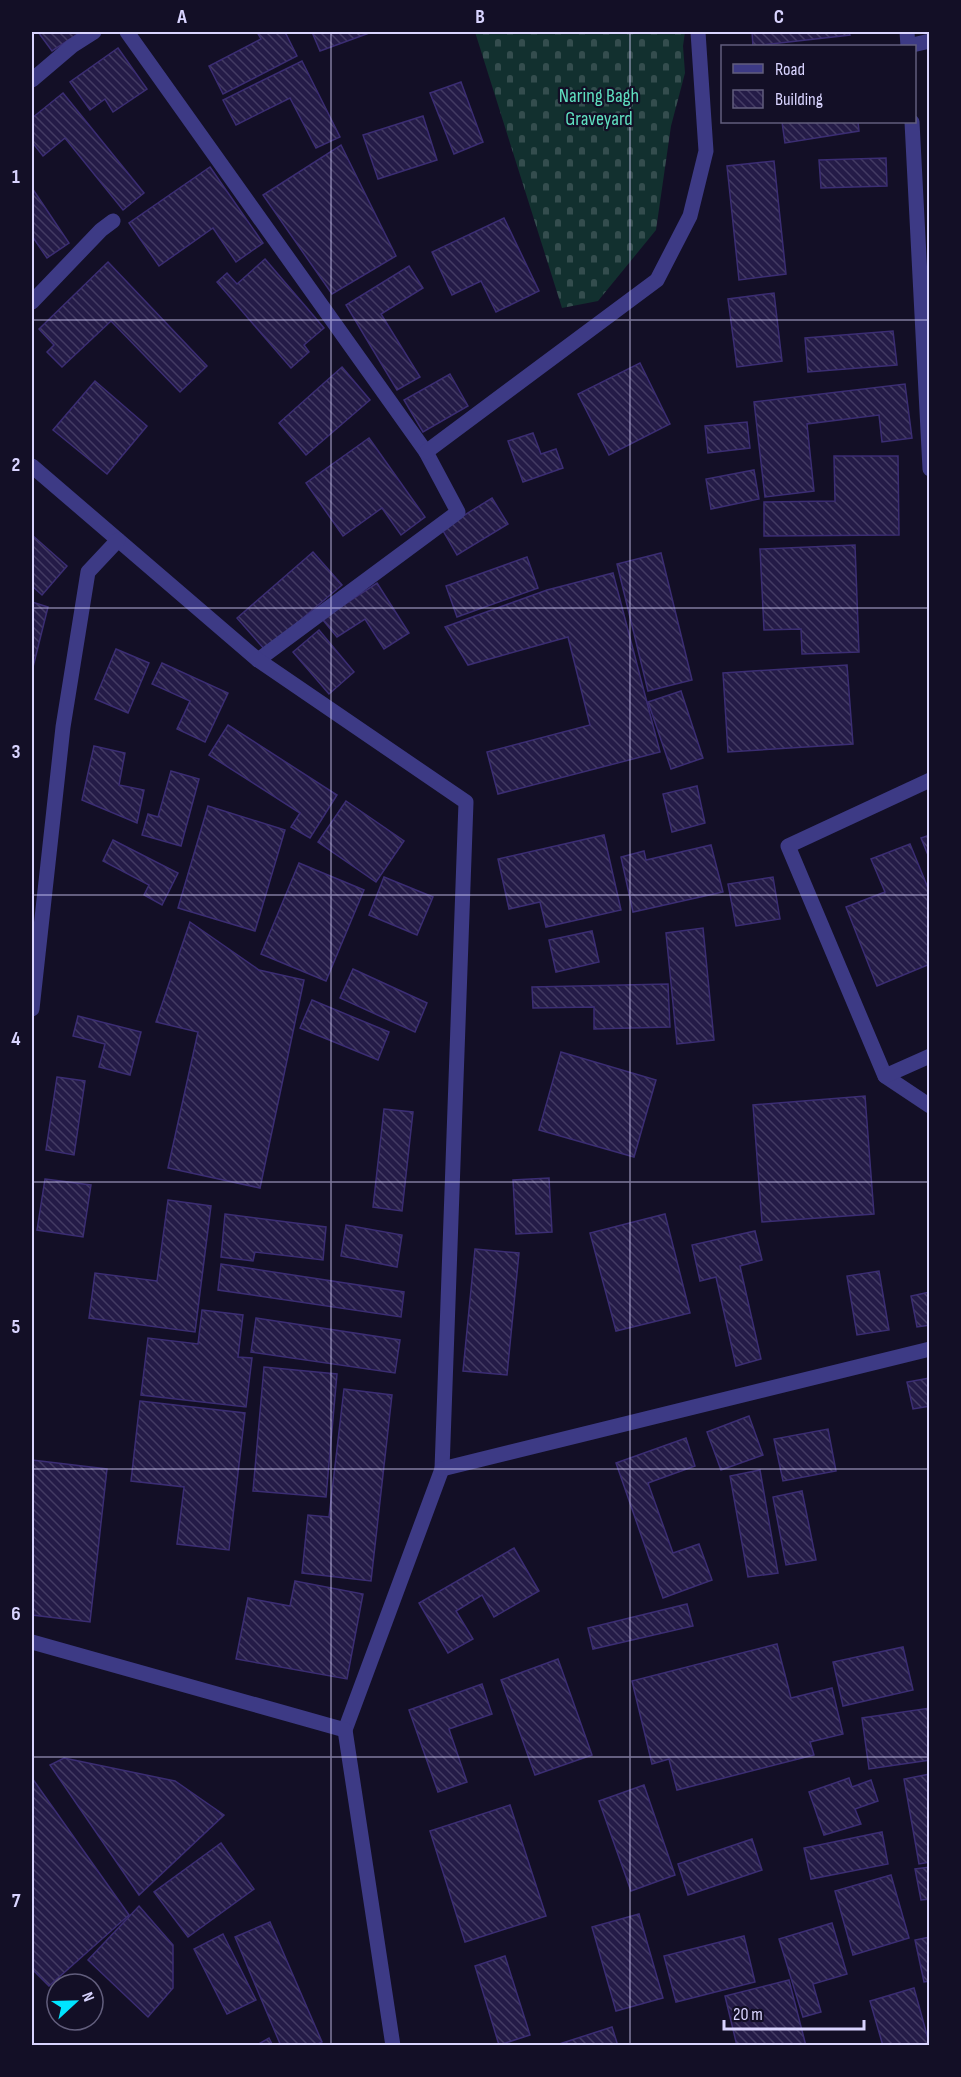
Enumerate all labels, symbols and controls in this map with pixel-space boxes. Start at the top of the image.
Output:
text: A [176,5,187,29]
text: B [475,5,485,29]
text: C [774,5,784,29]
legend [721,45,916,123]
text: Road [775,59,805,80]
park label: Naring Bagh Graveyard [559,84,639,131]
text: Building [775,89,823,110]
text: 1 [12,165,20,189]
text: 2 [12,453,20,477]
text: 3 [12,740,21,764]
text: 4 [11,1027,21,1051]
text: 5 [12,1315,21,1339]
text: 6 [11,1602,21,1626]
text: 7 [12,1889,21,1913]
north arrow [45,1972,105,2032]
text: N [77,1989,98,2004]
scale bar [724,1993,864,2031]
text: 20 m [733,2004,763,2025]

